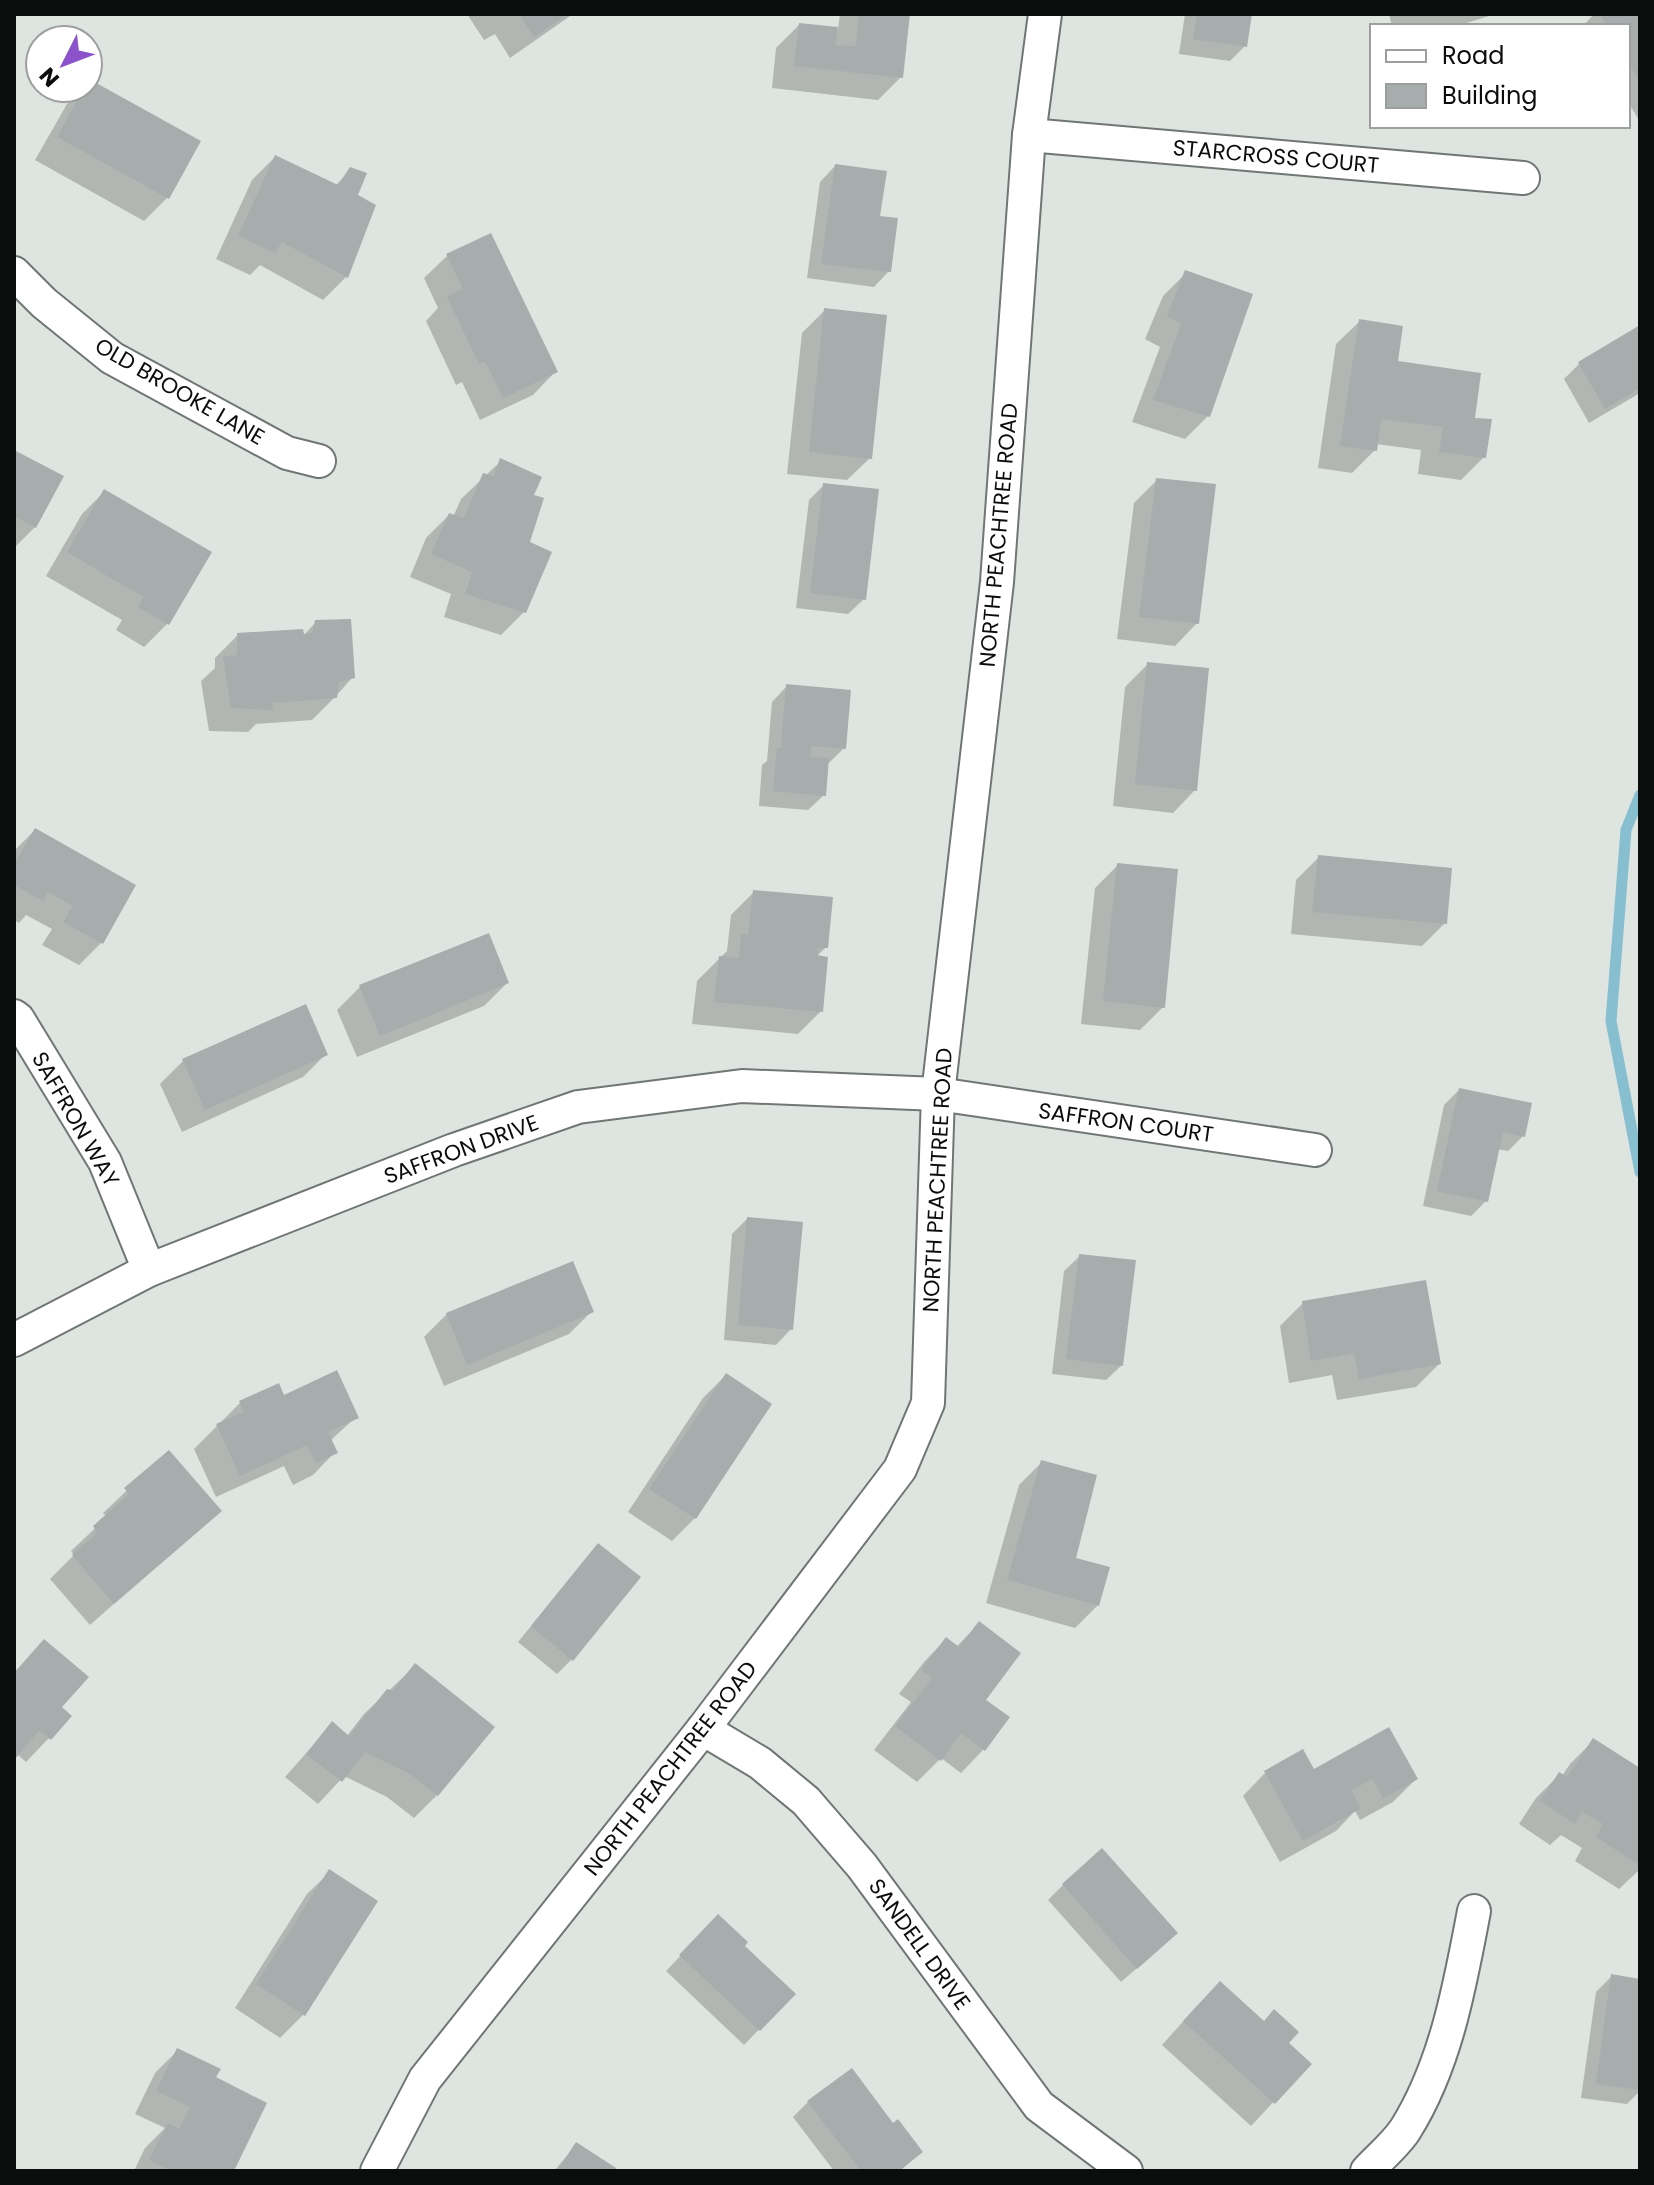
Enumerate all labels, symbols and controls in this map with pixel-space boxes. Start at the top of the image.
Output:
north arrow [24,24,104,104]
legend [1370,24,1630,128]
text: Road [1442,39,1504,72]
text: N [32,61,67,94]
text: Building [1442,79,1538,112]
street label: STARCROSS COURT [1172,132,1380,181]
street label: OLD BROOKE LANE [89,330,270,453]
street label: NORTH PEACHTREE ROAD [972,402,1025,668]
street label: SAFFRON WAY [24,1046,127,1193]
street label: NORTH PEACHTREE ROAD [915,1047,960,1313]
street label: SAFFRON COURT [1036,1095,1215,1150]
street label: SAFFRON DRIVE [380,1107,543,1192]
street label: NORTH PEACHTREE ROAD [577,1654,764,1882]
street label: SANDELL DRIVE [861,1872,978,2016]

